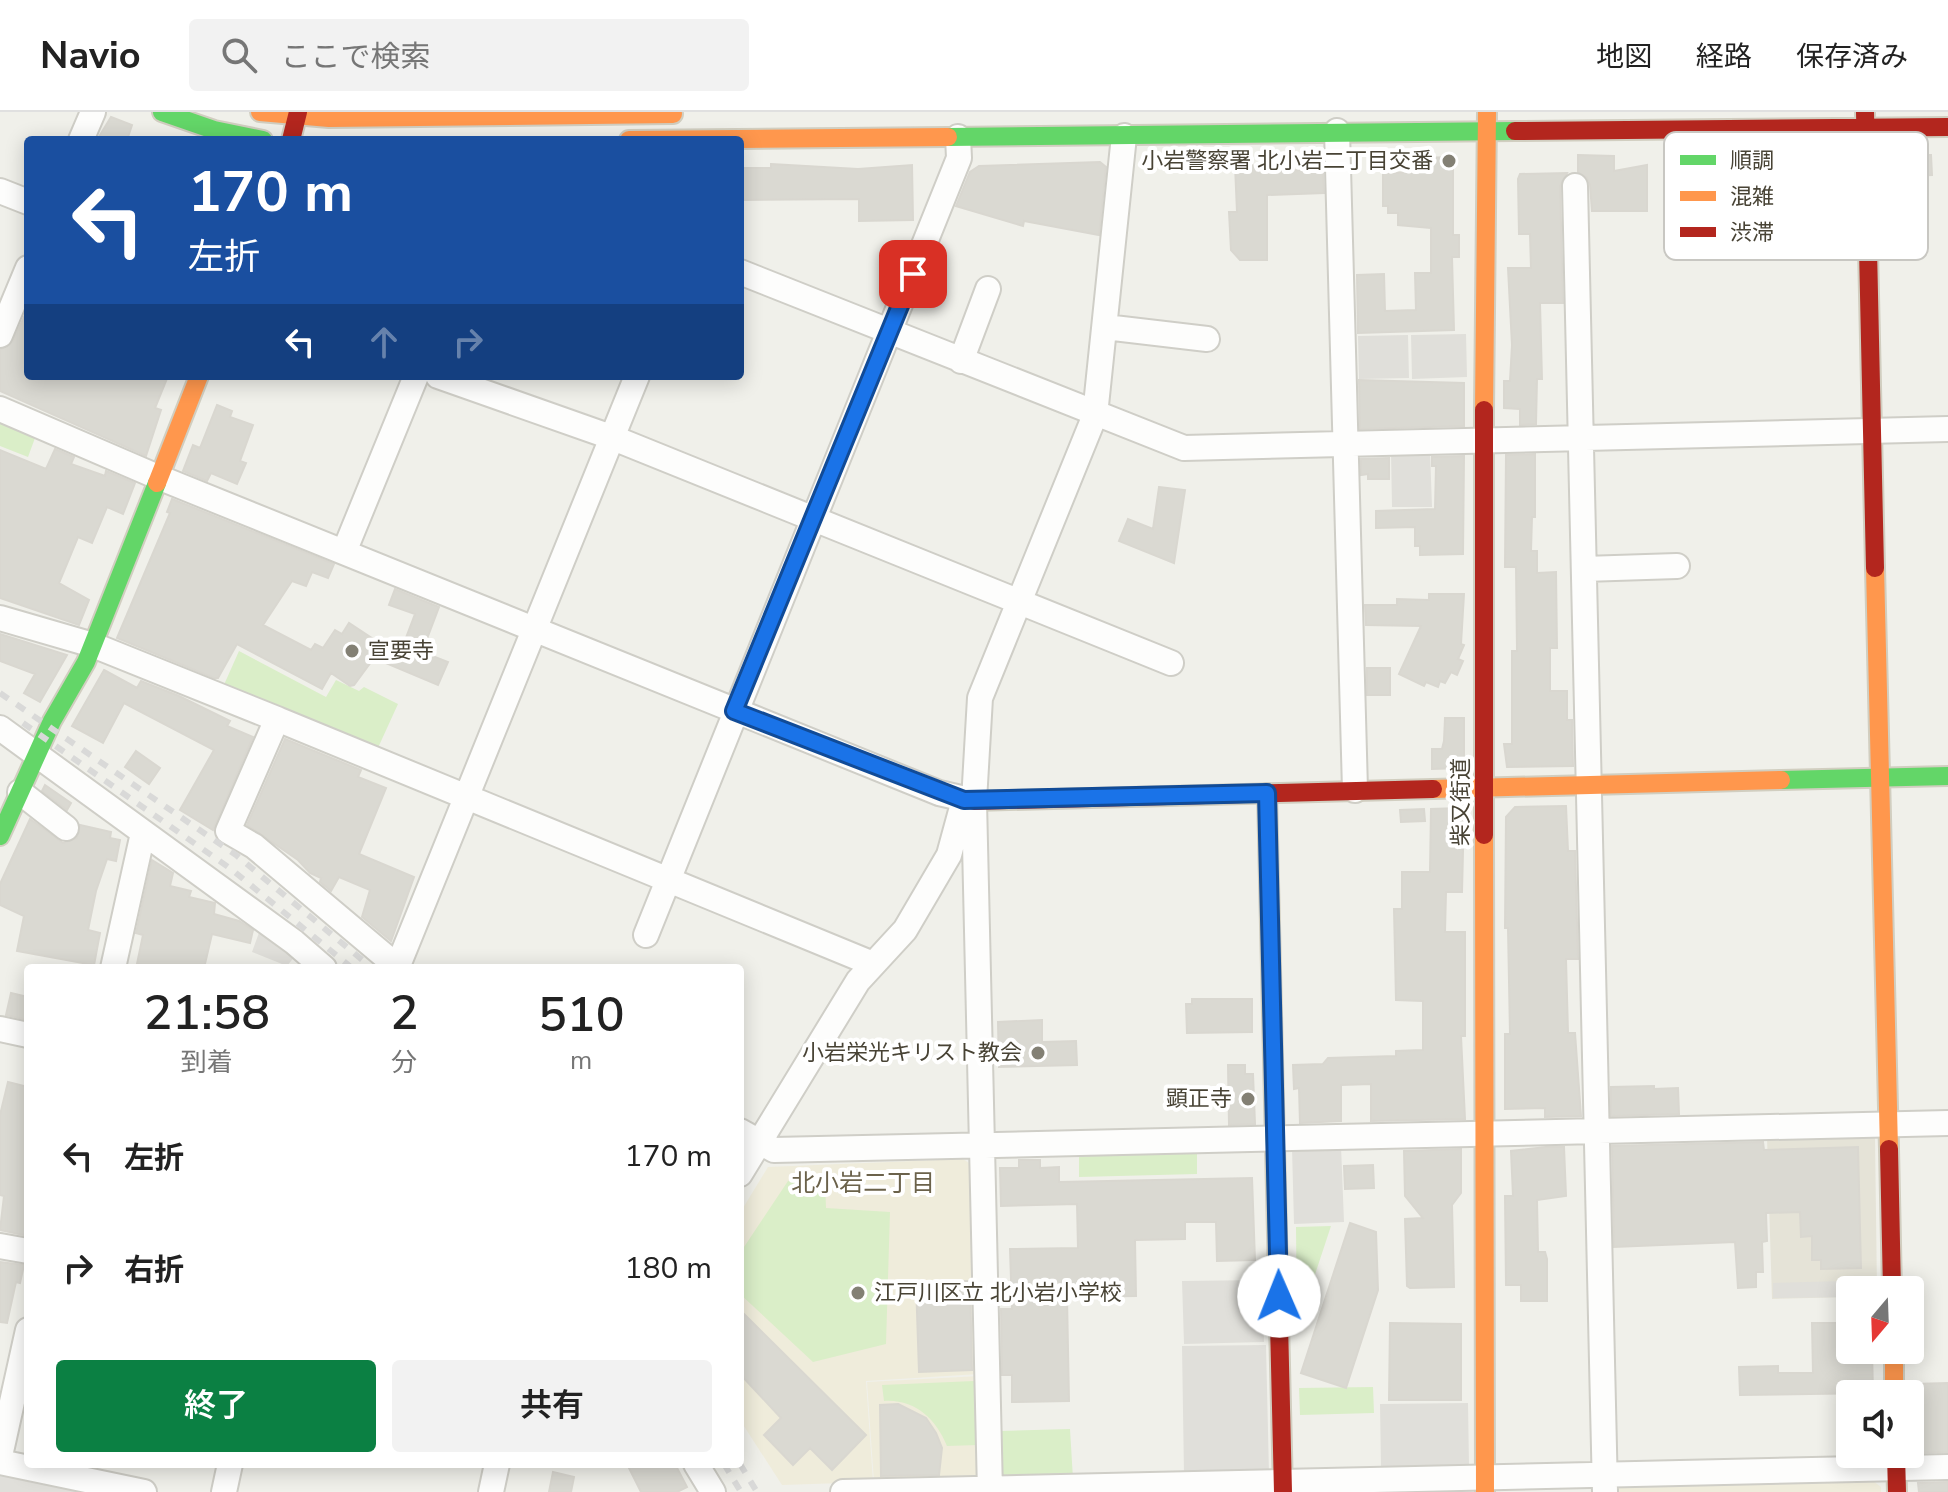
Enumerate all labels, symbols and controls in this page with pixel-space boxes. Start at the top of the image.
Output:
search box [189,19,749,91]
text: Navio [40,30,141,81]
icon: search [217,33,261,77]
text: ここで検索 [281,37,431,78]
text: 地図 [1596,38,1652,76]
text: 経路 [1696,38,1752,76]
text: 保存済み [1796,38,1908,76]
legend [1664,132,1928,260]
place label: 小岩警察署 北小岩二丁目交番 [1141,146,1433,176]
text: 順調 [1730,146,1774,176]
marker: 小岩警察署 北小岩二丁目交番 [1440,152,1458,170]
text: 170 m [188,154,353,231]
icon: left [56,168,160,272]
text: 混雑 [1730,182,1774,212]
text: 渋滞 [1730,218,1774,248]
text: 左折 [188,233,260,282]
pin [879,240,947,308]
icon: arrive [891,252,935,296]
icon: left [278,320,322,364]
icon: ahead [362,320,406,364]
icon: right [446,320,490,364]
place label: 宣要寺 [368,636,434,666]
marker: 宣要寺 [343,642,361,660]
street label: 柴又街道 [1446,758,1476,846]
text: 21:58 [144,980,270,1046]
text: 2 [390,980,418,1046]
text: 510 [538,982,624,1048]
place label: 小岩栄光キリスト教会 [802,1038,1022,1068]
text: m [570,1043,592,1078]
marker: 小岩栄光キリスト教会 [1029,1044,1047,1062]
text: 到着 [181,1045,233,1080]
text: 分 [391,1045,417,1080]
place label: 顕正寺 [1166,1084,1232,1114]
marker: 顕正寺 [1239,1090,1257,1108]
icon: left [56,1134,100,1178]
text: 170 m [625,1136,712,1177]
text: 左折 [124,1138,184,1179]
district label: 北小岩二丁目 [791,1167,935,1199]
icon: right [56,1246,100,1290]
text: 180 m [625,1248,712,1289]
text: 右折 [124,1250,184,1291]
position arrow [1237,1254,1321,1338]
north arrow [1836,1276,1924,1364]
map controls [1836,1276,1924,1468]
place label: 江戸川区立 北小岩小学校 [874,1278,1122,1308]
marker: 江戸川区立 北小岩小学校 [849,1284,867,1302]
button: 終了 [56,1360,376,1452]
button: 共有 [392,1360,712,1452]
button: sound [1836,1380,1924,1468]

